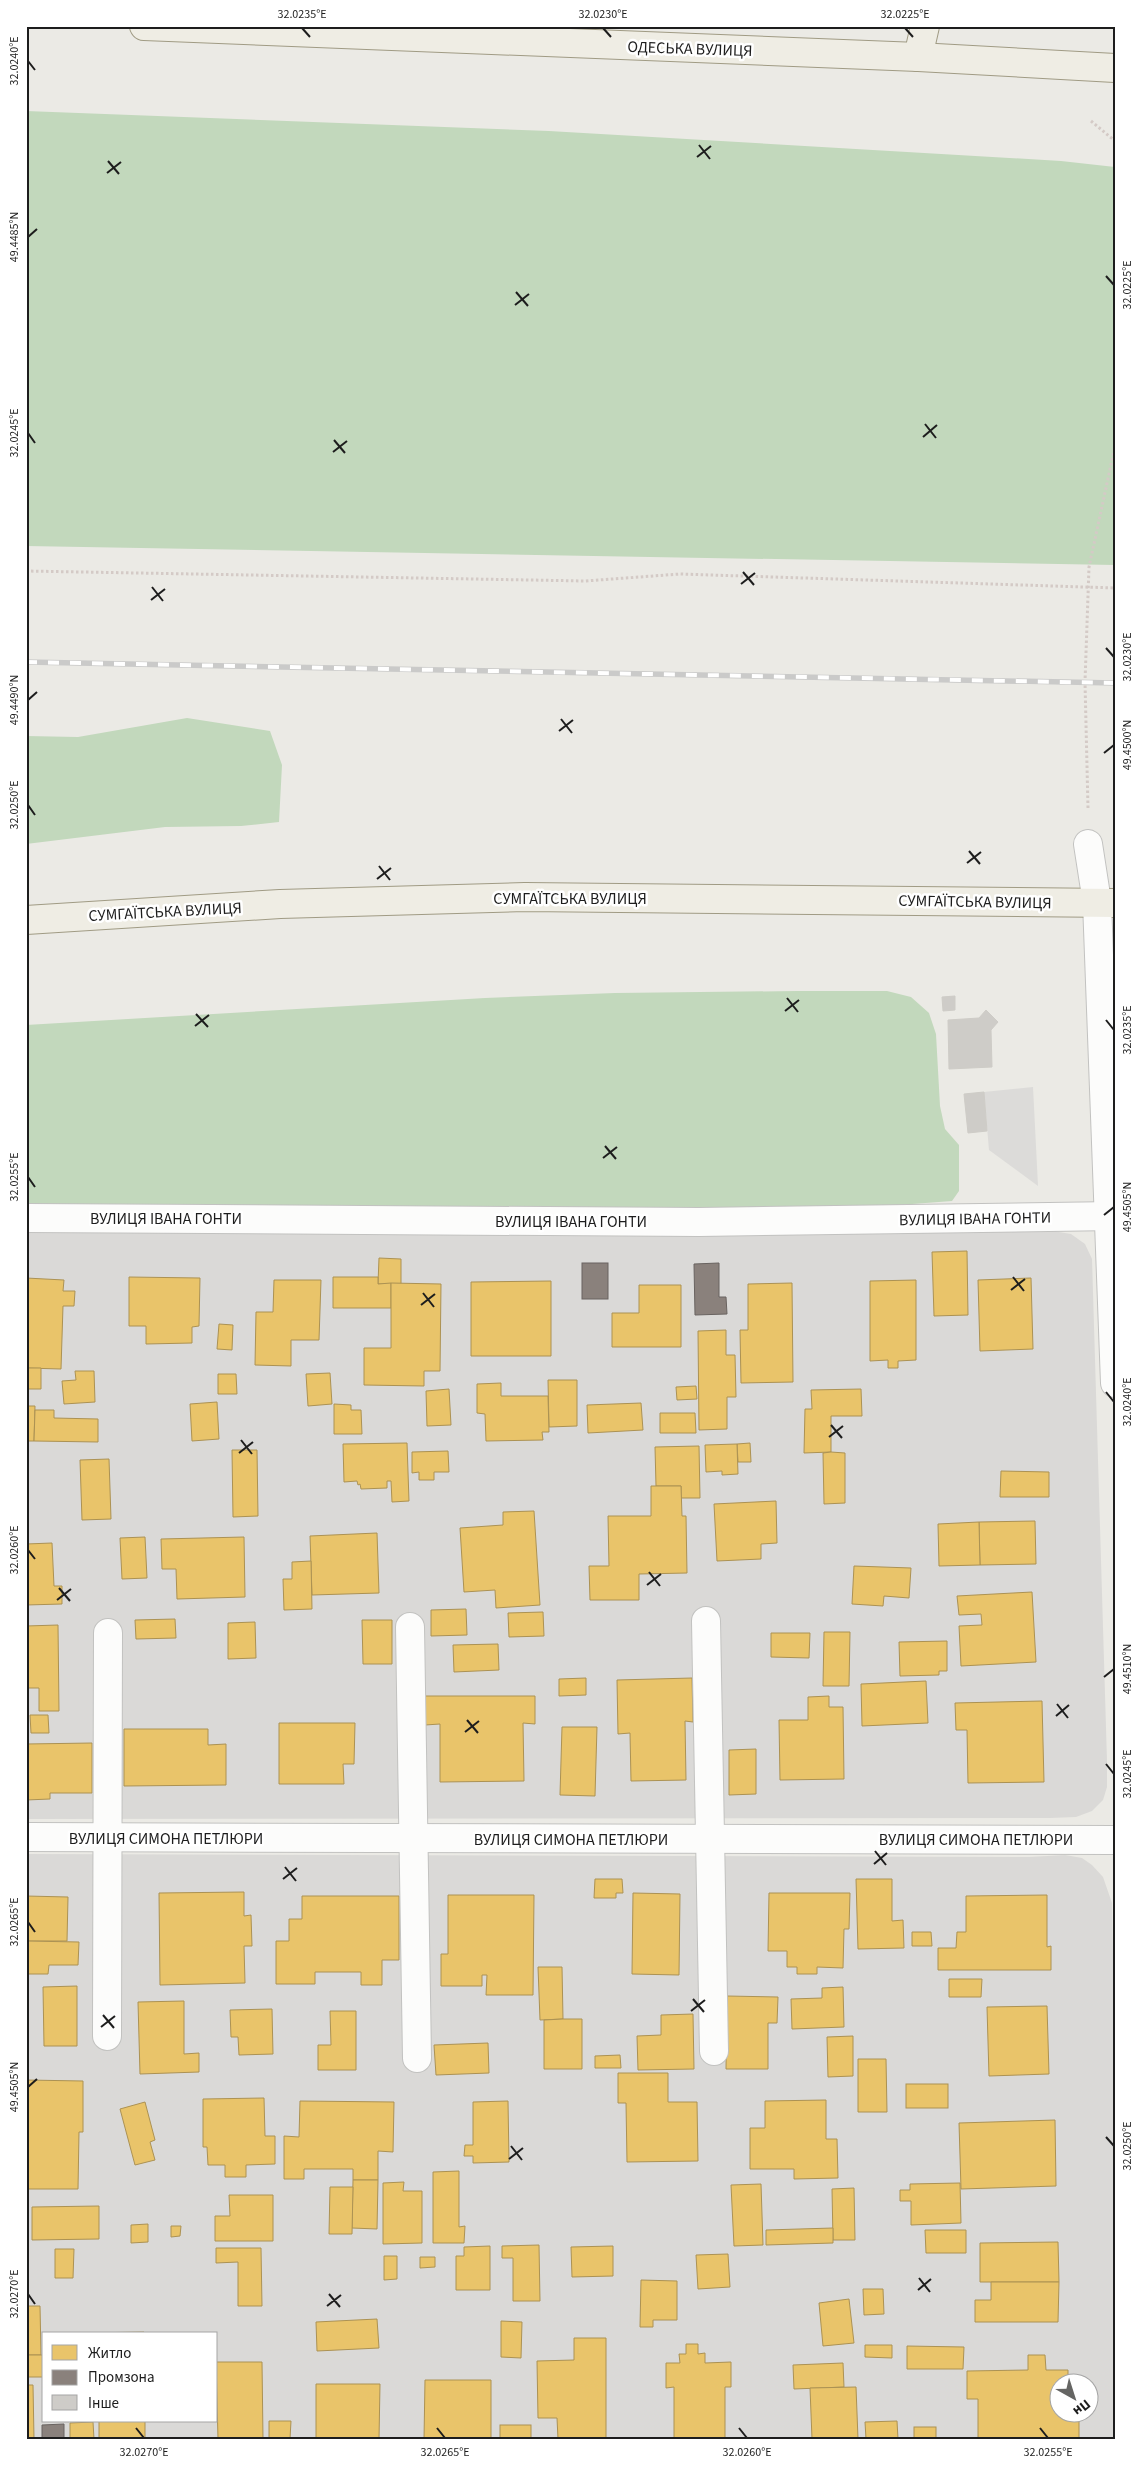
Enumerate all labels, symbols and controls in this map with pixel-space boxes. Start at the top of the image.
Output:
text: 32.0235°E [277,6,327,23]
text: 32.0230°E [578,6,628,23]
text: 32.0225°E [880,6,930,23]
text: 32.0240°E [6,36,23,86]
street label: ОДЕСЬКА ВУЛИЦЯ [627,36,753,62]
text: 49.4485°N [6,212,23,262]
text: 32.0225°E [1119,260,1136,310]
text: 32.0245°E [6,408,23,458]
text: 32.0230°E [1119,632,1136,682]
text: 49.4490°N [6,675,23,725]
text: 49.4500°N [1119,720,1136,770]
text: 32.0250°E [6,780,23,830]
street label: СУМГАЇТСЬКА ВУЛИЦЯ [493,888,647,910]
street label: СУМГАЇТСЬКА ВУЛИЦЯ [898,890,1052,914]
street label: СУМГАЇТСЬКА ВУЛИЦЯ [88,897,242,927]
text: 32.0235°E [1119,1005,1136,1055]
text: 32.0255°E [6,1152,23,1202]
text: 49.4505°N [1119,1182,1136,1232]
street label: ВУЛИЦЯ ІВАНА ГОНТИ [899,1207,1051,1231]
street label: ВУЛИЦЯ ІВАНА ГОНТИ [90,1208,242,1230]
street label: ВУЛИЦЯ ІВАНА ГОНТИ [495,1211,647,1233]
text: 32.0240°E [1119,1377,1136,1427]
text: 32.0260°E [6,1525,23,1575]
text: 49.4510°N [1119,1644,1136,1694]
text: 32.0245°E [1119,1749,1136,1799]
street label: ВУЛИЦЯ СИМОНА ПЕТЛЮРИ [69,1828,263,1850]
street label: ВУЛИЦЯ СИМОНА ПЕТЛЮРИ [474,1829,668,1851]
street label: ВУЛИЦЯ СИМОНА ПЕТЛЮРИ [879,1829,1073,1851]
text: 32.0265°E [6,1897,23,1947]
text: 49.4505°N [6,2062,23,2112]
text: 32.0250°E [1119,2121,1136,2171]
text: 32.0270°E [6,2269,23,2319]
legend [42,2332,218,2422]
text: Житло [88,2343,131,2364]
text: Промзона [88,2367,155,2388]
north arrow [1048,2372,1098,2422]
text: Інше [88,2393,119,2414]
text: Пн [1068,2394,1095,2421]
text: 32.0270°E [119,2444,169,2461]
text: 32.0265°E [420,2444,470,2461]
text: 32.0260°E [722,2444,772,2461]
text: 32.0255°E [1023,2444,1073,2461]

